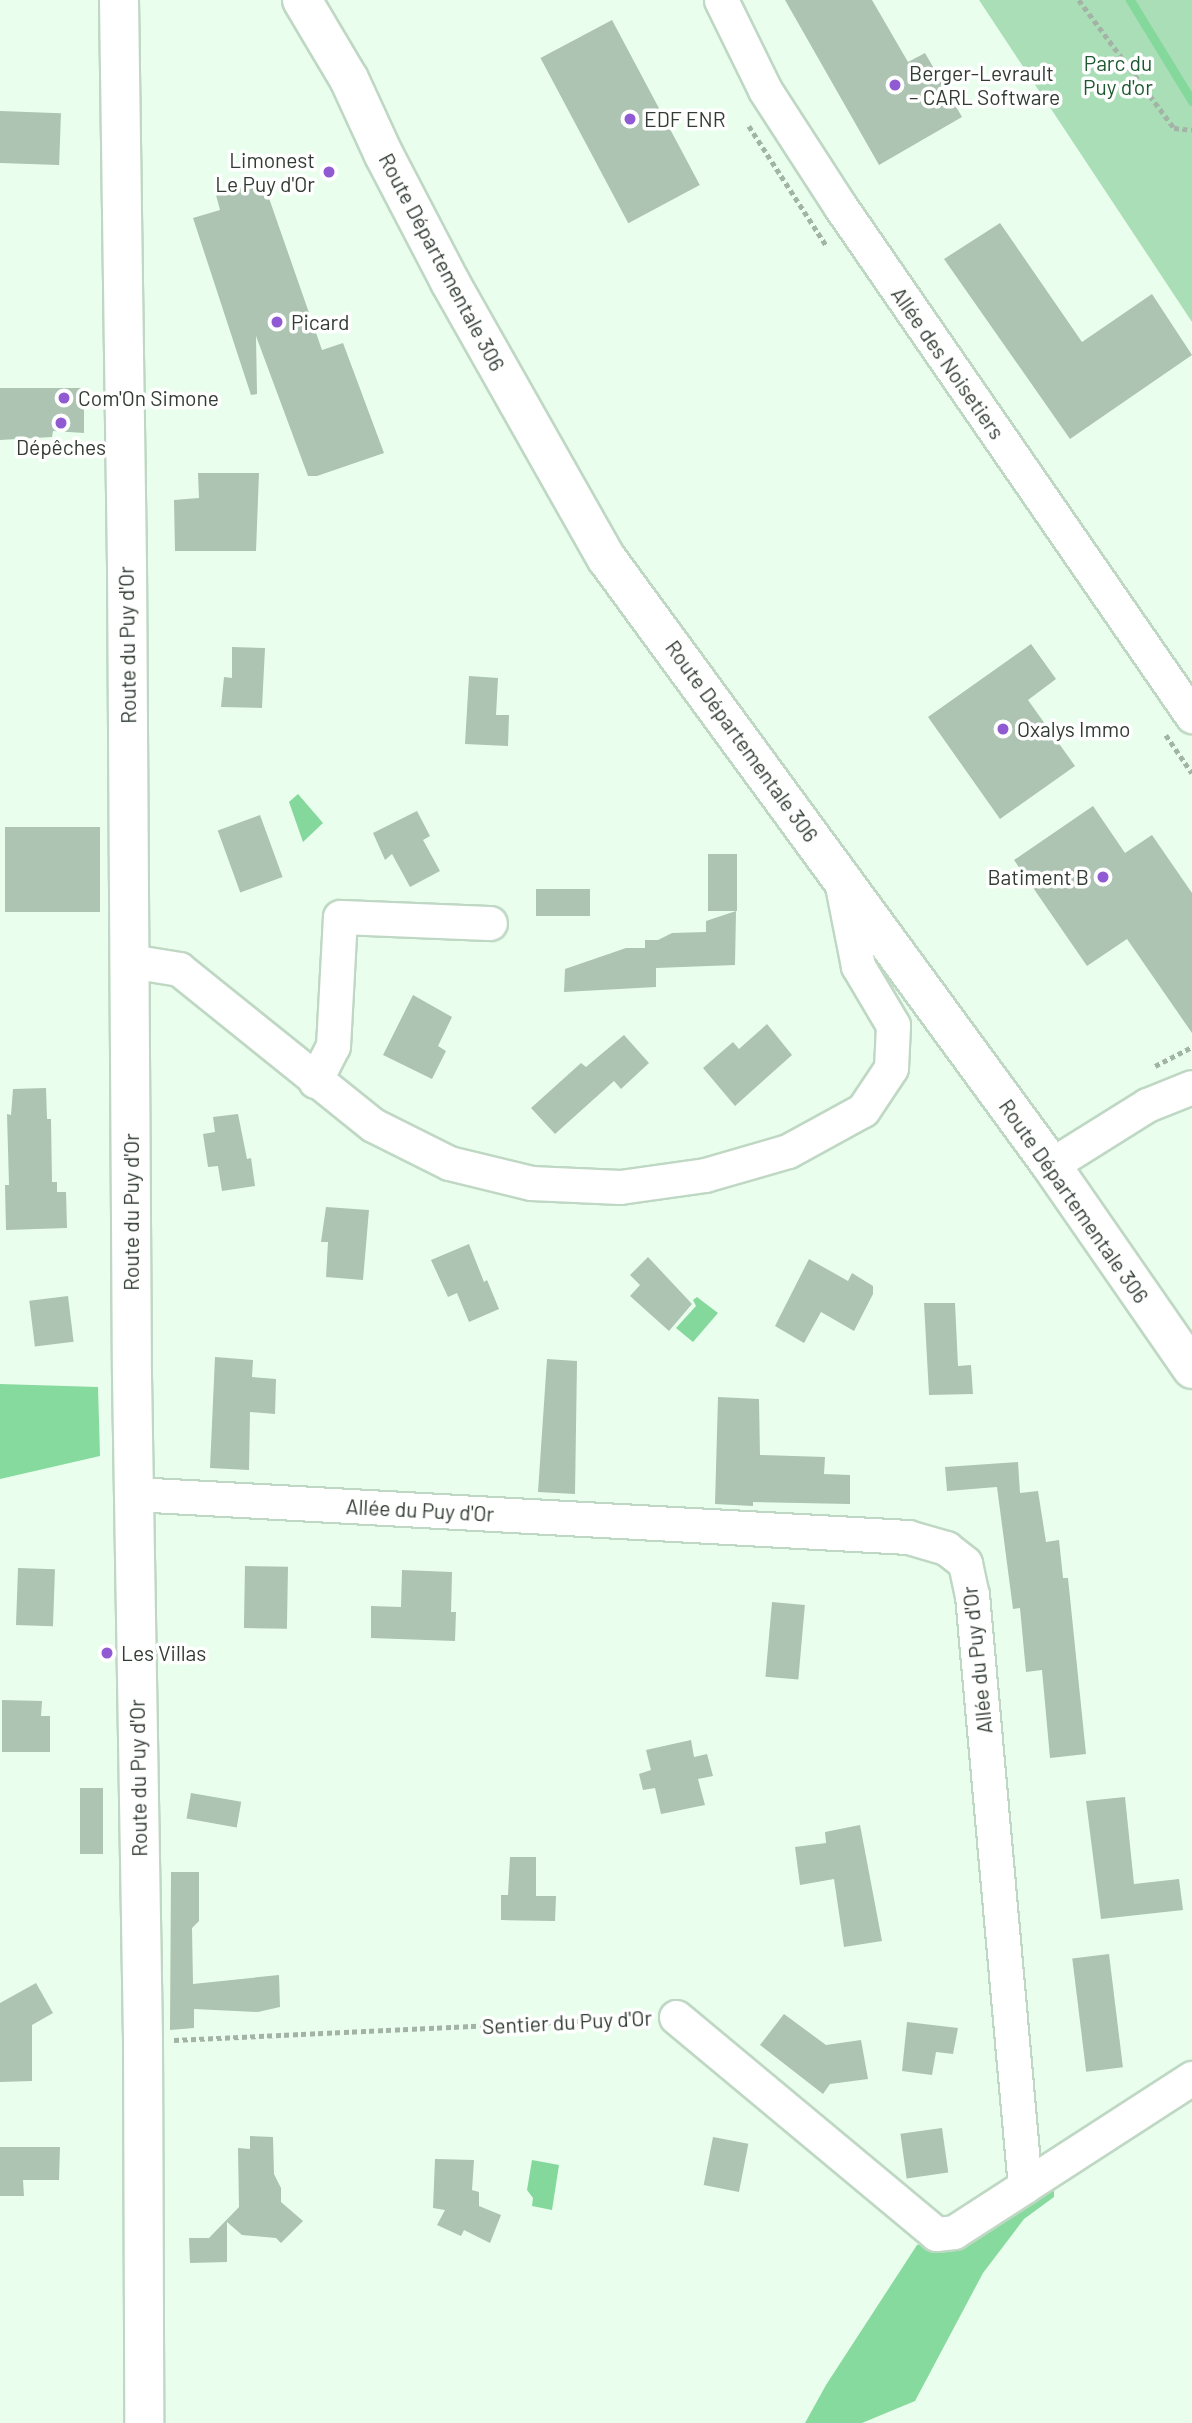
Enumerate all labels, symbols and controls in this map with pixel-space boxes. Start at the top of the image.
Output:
park label: Parc du Puy d'or [1083,50,1153,100]
place label: Berger-Levrault – CARL Software [909,60,1060,110]
marker: Berger-Levrault – CARL Software [887,77,903,93]
place label: EDF ENR [644,106,726,132]
marker: EDF ENR [622,111,638,127]
place label: Limonest Le Puy d'Or [215,147,315,197]
street label: Route Départementale 306 [374,149,510,375]
marker: Limonest Le Puy d'Or [321,164,337,180]
street label: Allée des Noisetiers [886,282,1010,444]
place label: Picard [291,309,349,335]
marker: Picard [269,314,285,330]
place label: Com'On Simone [78,385,219,411]
marker: Com'On Simone [56,390,72,406]
marker: Dépêches [53,415,69,431]
place label: Dépêches [16,434,106,460]
street label: Route du Puy d'Or [113,566,141,724]
street label: Route Départementale 306 [660,635,824,847]
place label: Oxalys Immo [1017,716,1130,742]
marker: Oxalys Immo [995,721,1011,737]
place label: Batiment B [988,864,1089,890]
marker: Batiment B [1095,869,1111,885]
street label: Route Départementale 306 [994,1094,1154,1308]
street label: Route du Puy d'Or [118,1133,144,1291]
street label: Allée du Puy d'Or [345,1494,495,1526]
street label: Allée du Puy d'Or [957,1585,997,1735]
place label: Les Villas [121,1640,206,1666]
marker: Les Villas [99,1645,115,1661]
street label: Route du Puy d'Or [124,1699,152,1857]
street label: Sentier du Puy d'Or [481,2005,653,2039]

